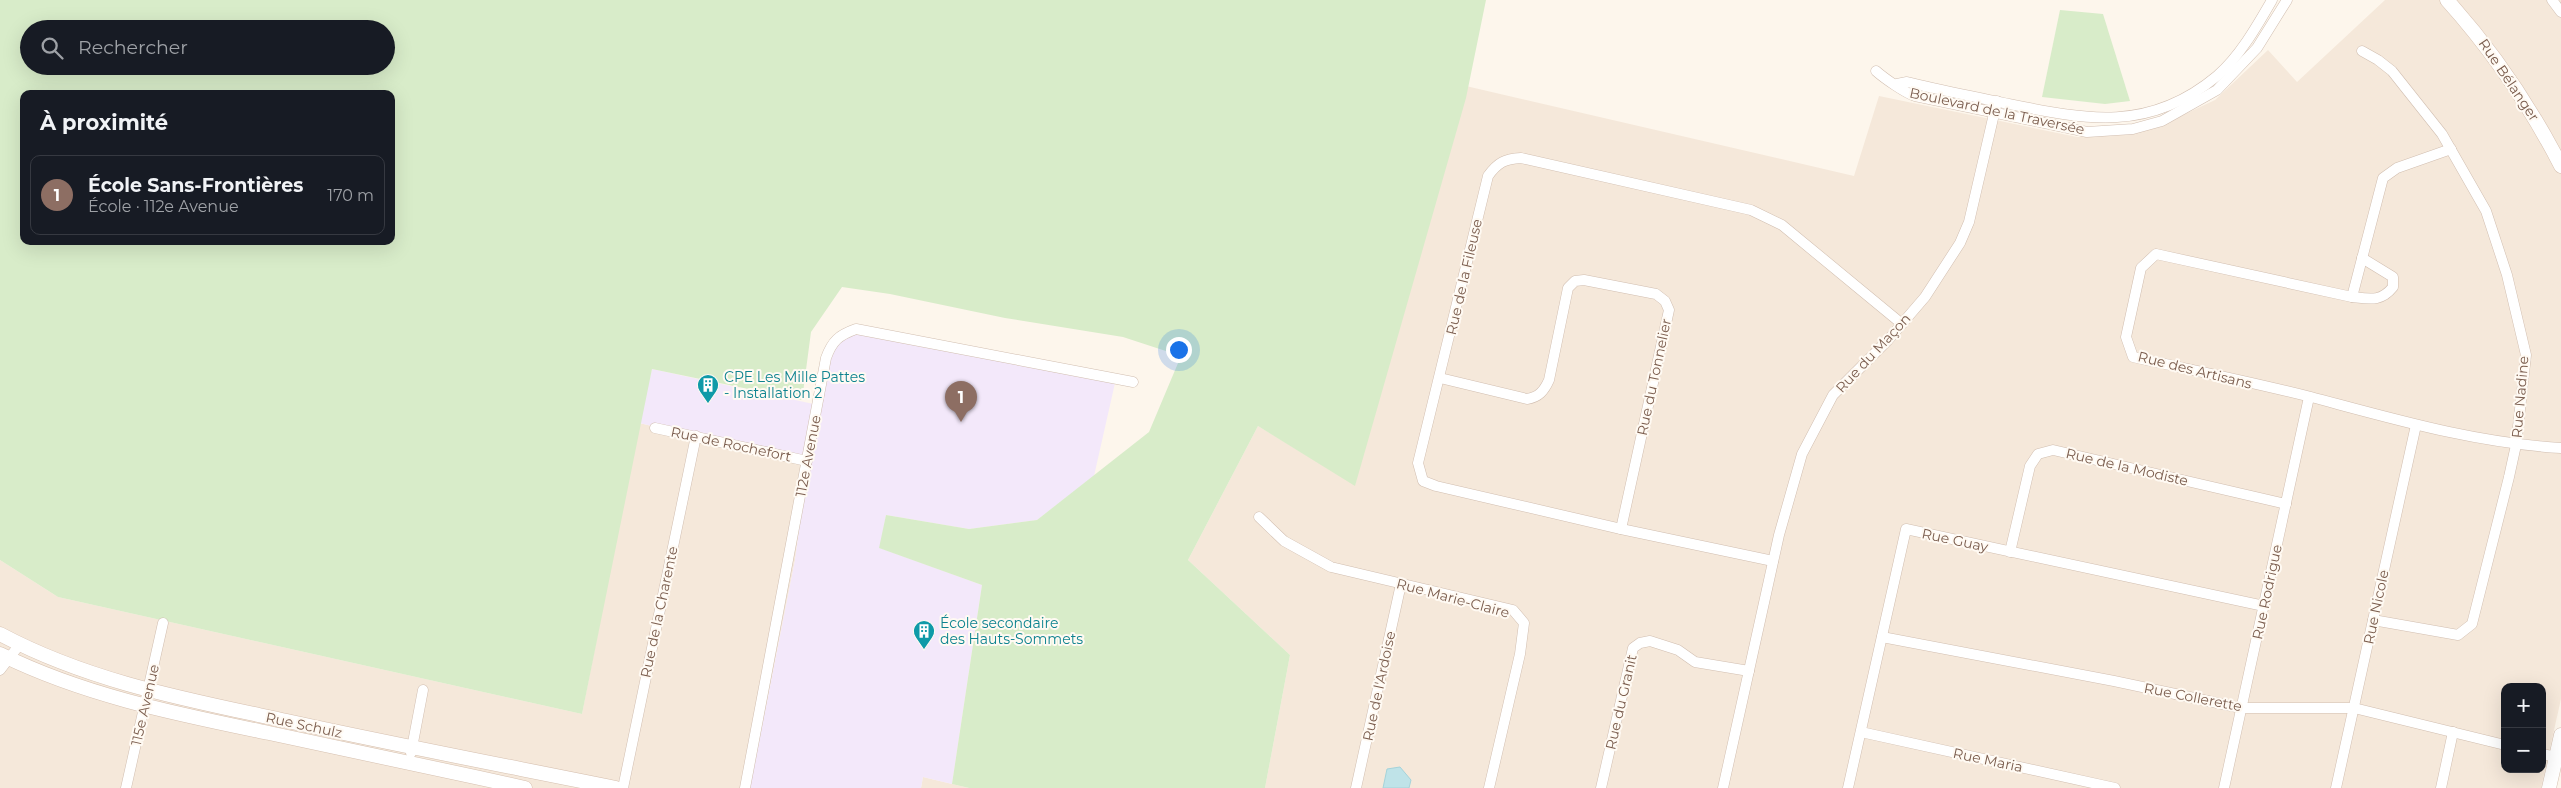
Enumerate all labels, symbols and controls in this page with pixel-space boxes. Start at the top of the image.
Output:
search box [20,20,395,75]
icon: search [38,34,66,62]
street label: Rue Bélanger [2475,35,2543,125]
text: Rechercher [78,36,188,59]
street label: Boulevard de la Traversée [1908,84,2086,138]
text: À proximité [40,110,168,135]
text: École Sans-Frontières [88,174,303,197]
text: 1 [54,186,60,205]
text: 170 m [327,186,374,205]
text: École · 112e Avenue [88,197,239,216]
street label: Rue de la Fileuse [1442,217,1486,337]
street label: Rue du Maçon [1832,310,1914,396]
street label: Rue du Tonnelier [1633,316,1675,437]
your location [1166,337,1192,363]
street label: Rue des Artisans [2136,347,2254,393]
street label: Rue Nadine [2507,355,2533,439]
place label: CPE Les Mille Pattes - Installation 2 [724,368,865,402]
building icon: CPE Les Mille Pattes - Installation 2 [696,373,720,404]
pin: 1 [945,381,977,422]
street label: 112e Avenue [791,414,825,498]
street label: Rue de Rochefort [669,422,793,466]
street label: Rue de la Modiste [2064,444,2190,490]
street label: Rue Guay [1920,524,1990,556]
street label: Rue Rodrigue [2248,543,2286,641]
street label: Rue de la Charente [636,545,682,679]
street label: Rue Nicole [2359,568,2393,646]
street label: Rue Marie-Claire [1395,574,1511,622]
place label: École secondaire des Hauts-Sommets [940,614,1083,648]
building icon: École secondaire des Hauts-Sommets [912,619,936,650]
street label: Rue de l'Ardoise [1359,629,1399,743]
street label: Rue du Granit [1601,652,1641,751]
street label: 115e Avenue [127,663,163,747]
street label: Rue Collerette [2143,679,2243,715]
map controls [2501,683,2546,773]
button: + [2501,683,2546,728]
street label: Rue Schulz [264,708,344,742]
button: − [2501,728,2546,773]
street label: Rue Maria [1951,744,2025,776]

